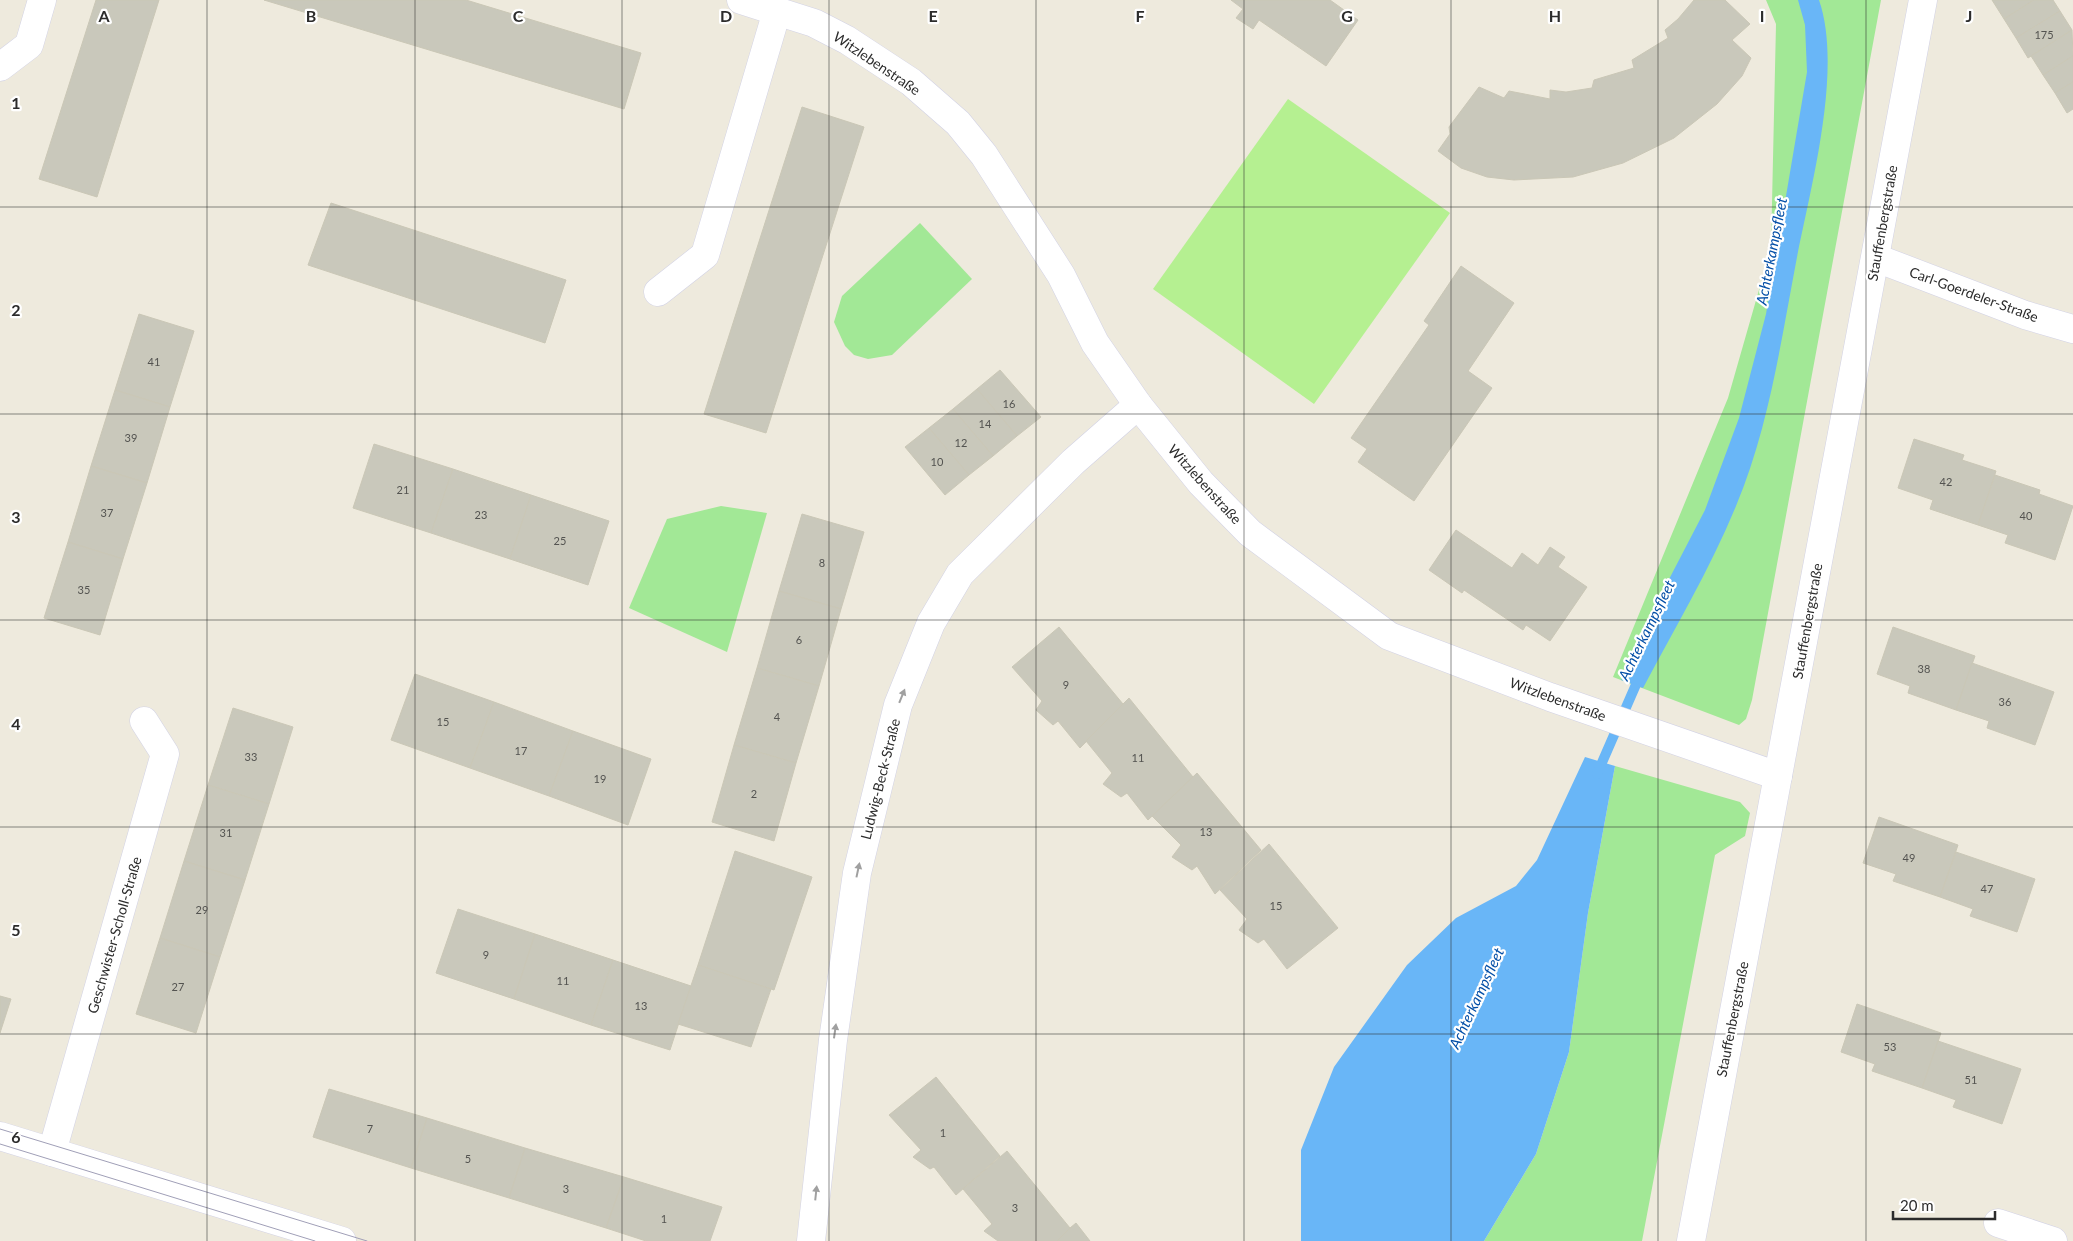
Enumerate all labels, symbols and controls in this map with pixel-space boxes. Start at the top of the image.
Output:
text: A [97,6,110,25]
text: B [306,6,316,25]
text: C [513,6,524,25]
text: D [720,6,732,25]
text: E [928,6,938,25]
text: F [1135,6,1145,25]
text: G [1341,6,1353,25]
text: H [1549,6,1561,25]
text: I [1760,6,1764,25]
text: J [1966,6,1972,25]
street label: Witzlebenstraße [830,28,924,98]
house number: 175 [2034,28,2054,41]
text: 1 [11,93,21,112]
street label: Stauffenbergstraße [1863,164,1901,282]
water label: Achterkampsfleet [1752,195,1790,307]
street label: Carl-Goerdeler-Straße [1907,263,2041,325]
text: 2 [11,300,21,319]
house number: 41 [148,355,160,368]
house number: 16 [1003,397,1015,410]
house number: 14 [979,417,992,430]
house number: 39 [125,431,137,444]
house number: 12 [955,436,967,449]
street label: Witzlebenstraße [1165,441,1245,527]
house number: 10 [931,455,944,468]
house number: 42 [1940,475,1952,488]
house number: 21 [397,483,409,496]
house number: 37 [101,506,113,519]
text: 3 [11,507,21,526]
house number: 23 [475,508,487,521]
house number: 40 [2020,509,2033,522]
house number: 25 [554,534,566,547]
house number: 8 [819,556,825,569]
street label: Stauffenbergstraße [1788,562,1826,680]
water label: Achterkampsfleet [1614,576,1678,684]
house number: 35 [78,583,90,596]
house number: 6 [796,633,802,646]
house number: 38 [1918,662,1930,675]
street label: Witzlebenstraße [1507,674,1609,724]
house number: 9 [1063,678,1069,691]
one-way arrow [898,688,906,703]
house number: 36 [1999,695,2011,708]
house number: 4 [774,710,781,723]
text: 4 [11,714,21,733]
house number: 15 [437,715,449,728]
street label: Ludwig-Beck-Straße [857,717,903,841]
house number: 17 [515,744,527,757]
house number: 33 [245,750,257,763]
house number: 11 [1132,751,1144,764]
house number: 19 [594,772,606,785]
house number: 2 [751,787,757,800]
house number: 13 [1200,825,1212,838]
house number: 31 [220,826,232,839]
house number: 49 [1903,851,1915,864]
street label: Geschwister-Scholl-Straße [83,855,145,1015]
one-way arrow [854,863,862,878]
house number: 47 [1981,882,1993,895]
house number: 15 [1270,899,1282,912]
house number: 29 [196,903,208,916]
text: 5 [11,920,21,939]
water label: Achterkampsfleet [1444,944,1508,1052]
house number: 9 [483,948,489,961]
street label: Stauffenbergstraße [1712,960,1752,1078]
house number: 11 [557,974,569,987]
house number: 27 [172,980,184,993]
house number: 13 [635,999,647,1012]
one-way arrow [831,1023,839,1039]
house number: 53 [1884,1040,1896,1053]
house number: 51 [1965,1073,1977,1086]
house number: 7 [367,1122,373,1135]
house number: 1 [940,1126,946,1139]
text: 6 [11,1127,21,1146]
house number: 5 [465,1152,471,1165]
house number: 3 [563,1182,569,1195]
one-way arrow [812,1184,820,1200]
scale bar [1893,1188,1996,1220]
text: 20 m [1900,1196,1934,1214]
house number: 3 [1012,1201,1018,1214]
house number: 1 [661,1212,667,1225]

